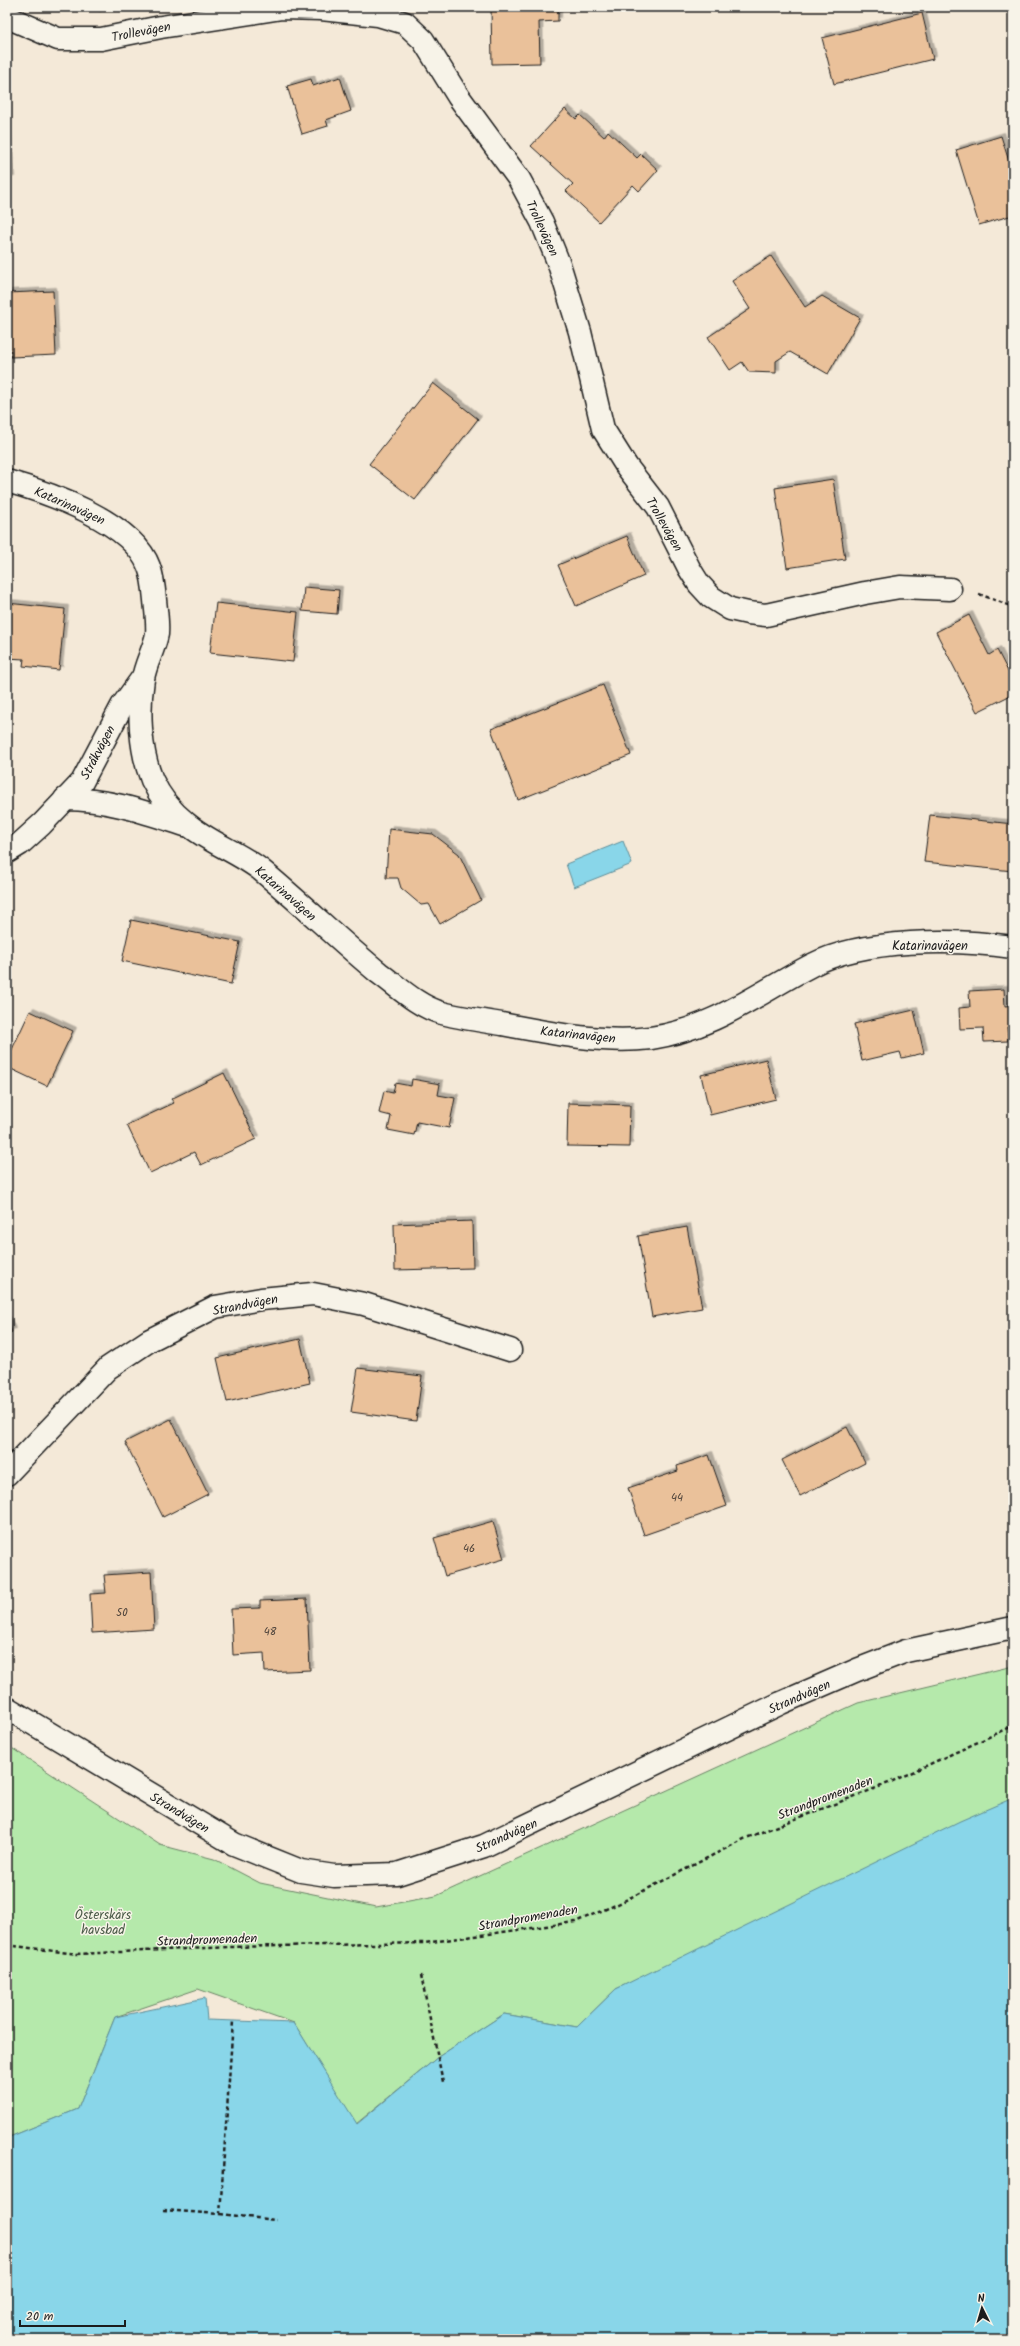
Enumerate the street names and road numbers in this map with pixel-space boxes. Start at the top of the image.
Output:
street label: Trollevägen [110,16,173,48]
street label: Trollevägen [519,197,564,260]
street label: Katarinavägen [30,481,108,531]
street label: Trollevägen [640,494,688,556]
street label: Stråkvägen [75,722,121,784]
street label: Katarinavägen [249,861,321,927]
street label: Katarinavägen [892,936,968,957]
street label: Katarinavägen [539,1021,617,1050]
street label: Strandvägen [211,1289,280,1322]
street label: Strandvägen [765,1674,834,1720]
street label: Strandpromenaden [775,1771,876,1826]
street label: Strandvägen [145,1787,213,1839]
street label: Strandvägen [472,1813,541,1859]
street label: Strandpromenaden [477,1899,580,1938]
street label: Strandpromenaden [156,1928,258,1953]

